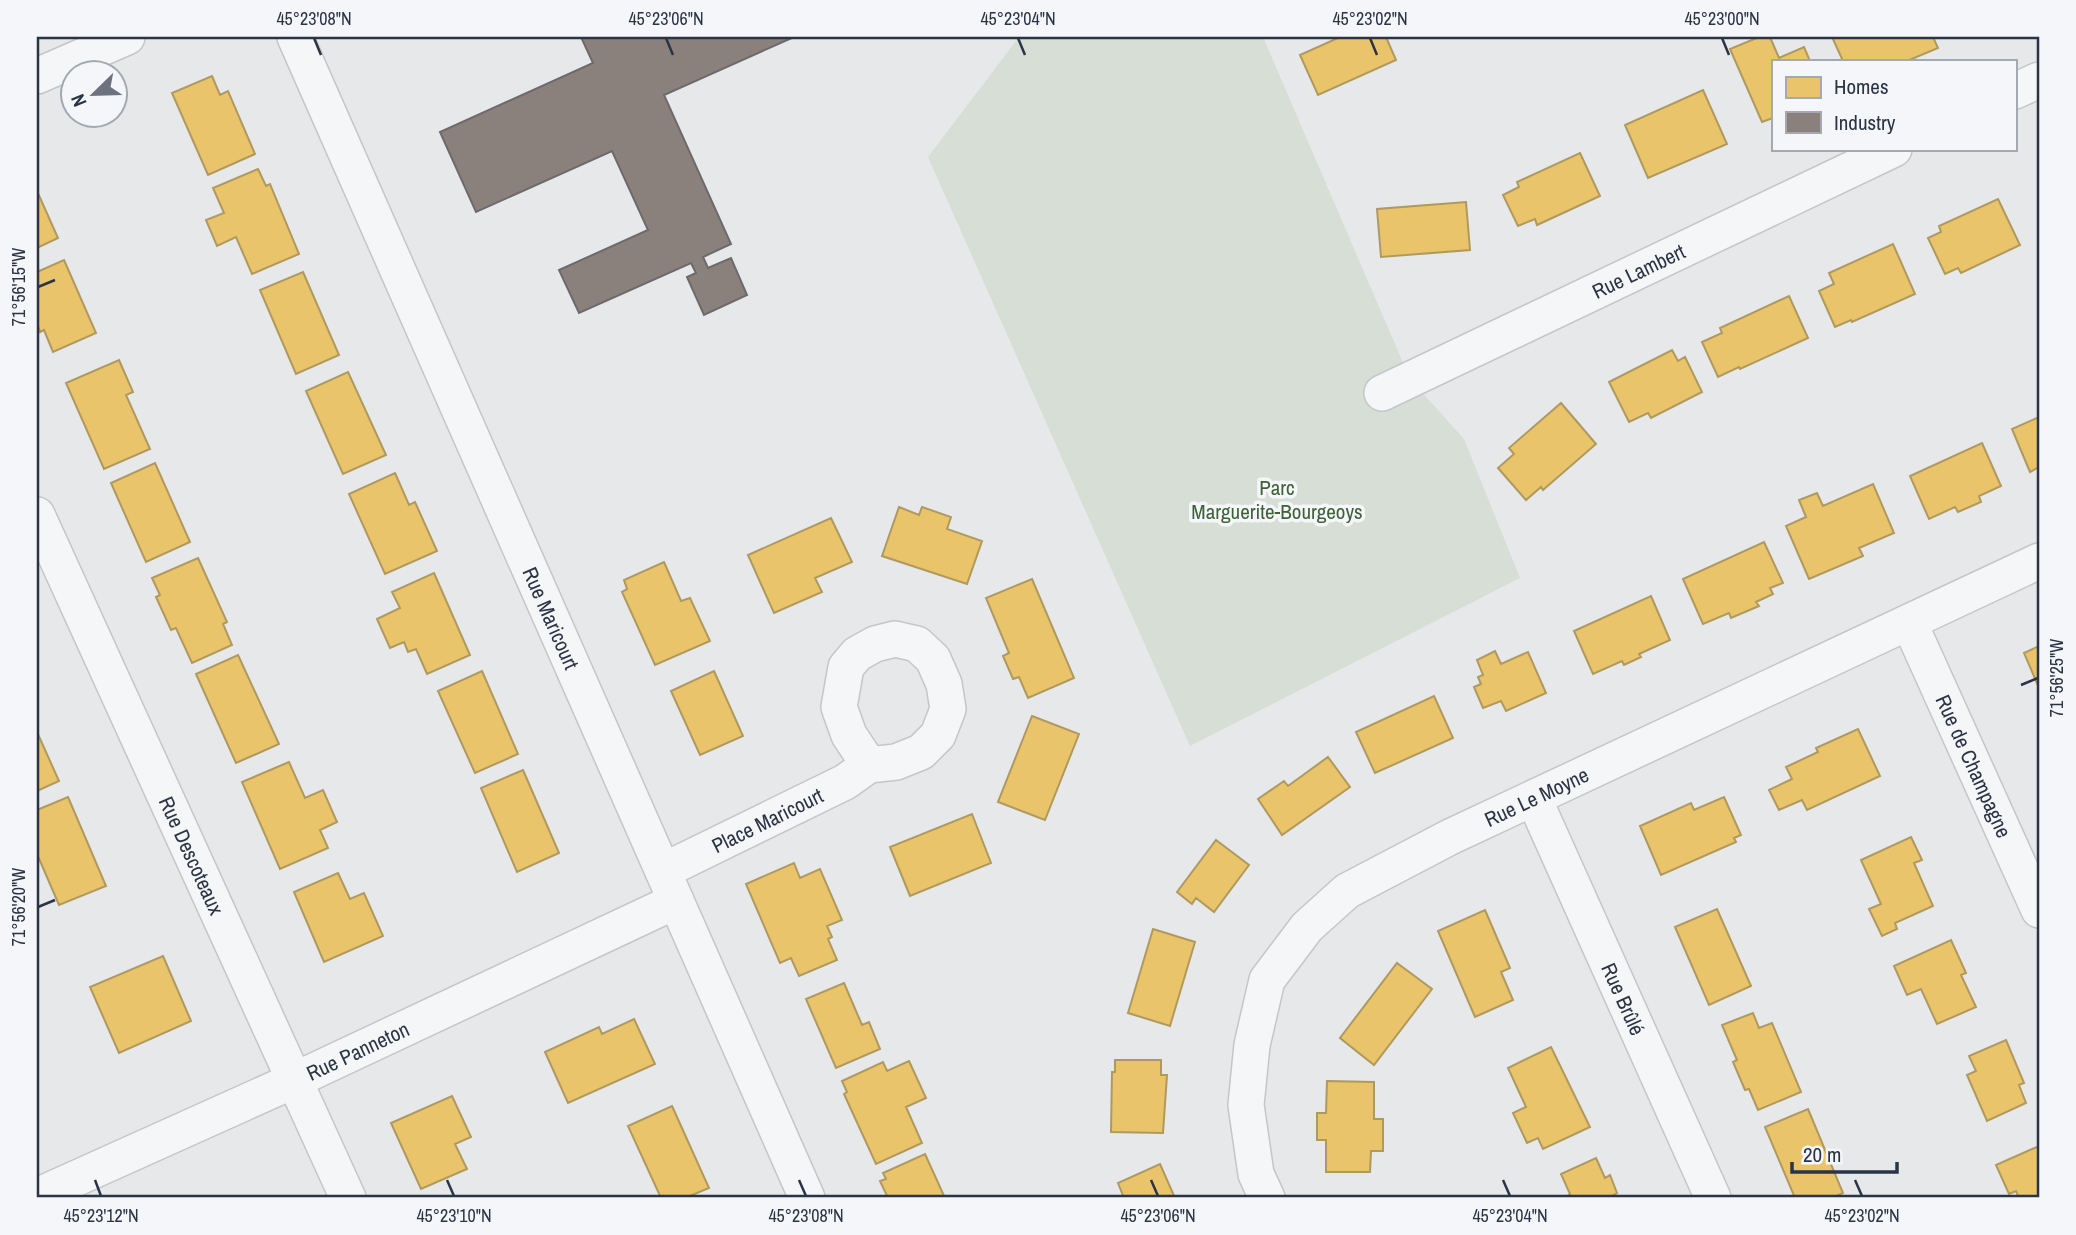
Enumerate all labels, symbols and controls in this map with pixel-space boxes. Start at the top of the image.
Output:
text: 45°23'08"N [276,6,352,31]
text: 45°23'06"N [628,6,704,31]
text: 45°23'04"N [980,6,1056,31]
text: 45°23'02"N [1332,6,1408,31]
text: 45°23'00"N [1684,6,1760,31]
north arrow [60,60,130,130]
legend [1772,60,2016,150]
text: Homes [1834,72,1889,101]
text: N [64,90,93,111]
text: Industry [1834,108,1896,137]
street label: Rue Lambert [1587,236,1690,305]
text: 71°56'15"W [6,248,31,326]
park label: Parc Marguerite-Bourgeoys [1191,473,1363,526]
street label: Rue Maricourt [516,562,587,674]
text: 71°56'25"W [2044,639,2069,717]
street label: Rue de Champagne [1929,690,2019,842]
street label: Rue Le Moyne [1479,760,1593,833]
street label: Place Maricourt [707,780,828,860]
street label: Rue Descoteaux [152,791,232,920]
text: 71°56'20"W [6,868,31,946]
street label: Rue Brûlé [1595,958,1653,1040]
street label: Rue Panneton [302,1014,414,1087]
scale bar [1792,1130,1898,1174]
text: 20 m [1803,1140,1841,1169]
text: 45°23'12"N [63,1203,139,1228]
text: 45°23'10"N [416,1203,492,1228]
text: 45°23'08"N [768,1203,844,1228]
text: 45°23'06"N [1120,1203,1196,1228]
text: 45°23'04"N [1472,1203,1548,1228]
text: 45°23'02"N [1824,1203,1900,1228]

